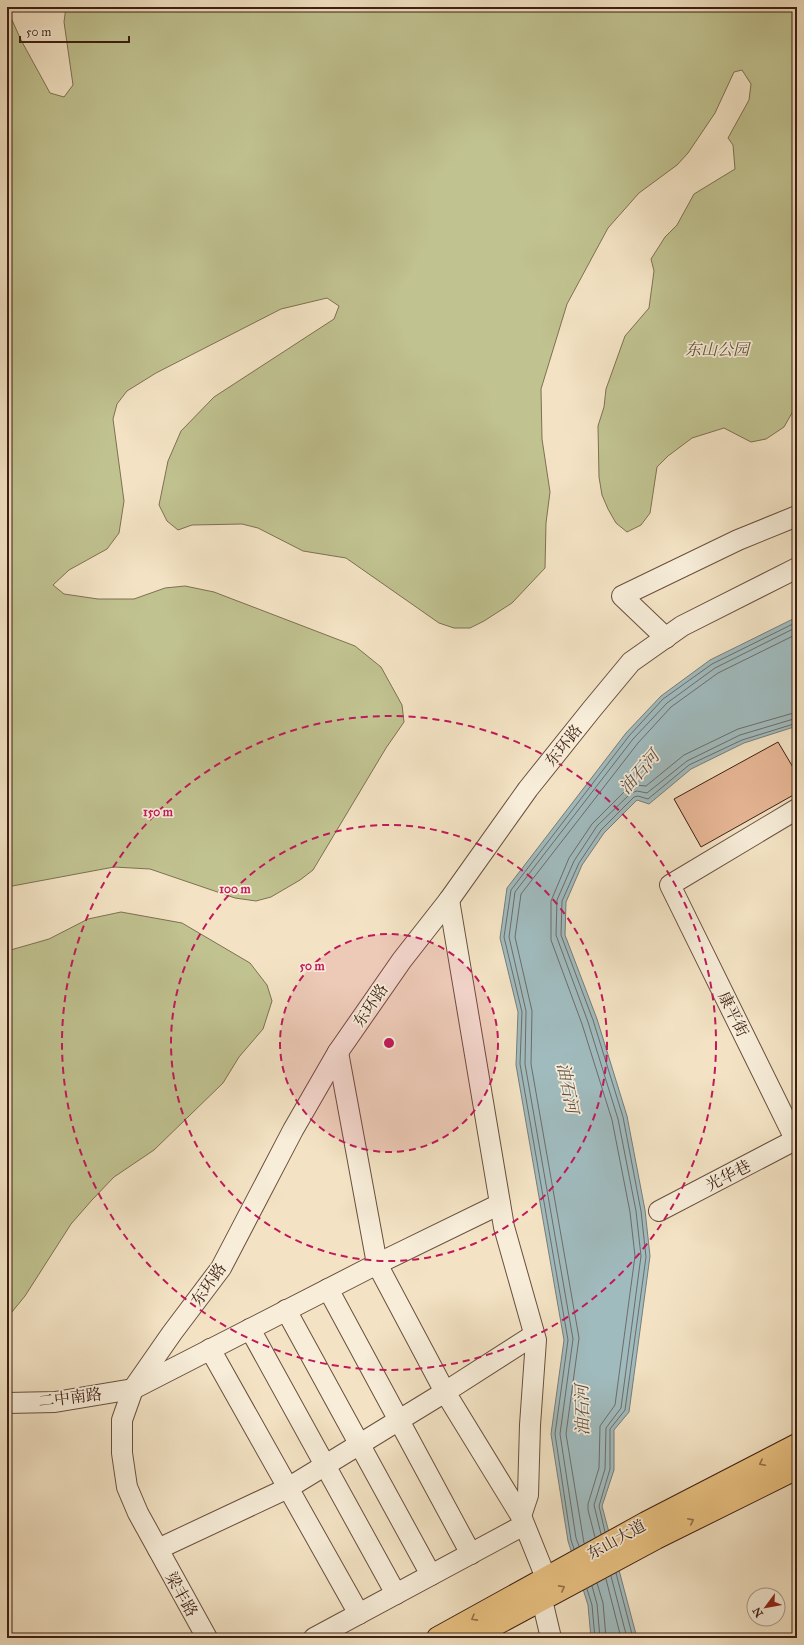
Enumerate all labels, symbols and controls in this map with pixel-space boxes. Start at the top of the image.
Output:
scale bar [20,18,129,44]
text: 50 m [26,25,51,39]
park label: 东山公园 [685,340,752,359]
street label: 东环路 [541,721,586,770]
water label: 油石河 [615,744,666,798]
text: 150 m [143,805,174,819]
text: 100 m [219,882,252,896]
text: 50 m [299,959,326,973]
street label: 东环路 [349,980,392,1030]
street label: 康平街 [714,988,753,1040]
centre of rings [382,1036,396,1050]
water label: 油石河 [552,1061,583,1118]
street label: 光华巷 [703,1156,754,1195]
street label: 东环路 [187,1259,230,1309]
water label: 油石河 [572,1381,593,1436]
street label: 二中南路 [37,1384,103,1411]
one-way arrow [759,1458,767,1466]
street label: 东山大道 [584,1516,649,1563]
one-way arrow [687,1518,695,1525]
street label: 梁丰路 [162,1569,202,1620]
one-way arrow [558,1586,565,1593]
north arrow [746,1587,786,1627]
text: N [750,1604,766,1619]
one-way arrow [471,1613,478,1621]

